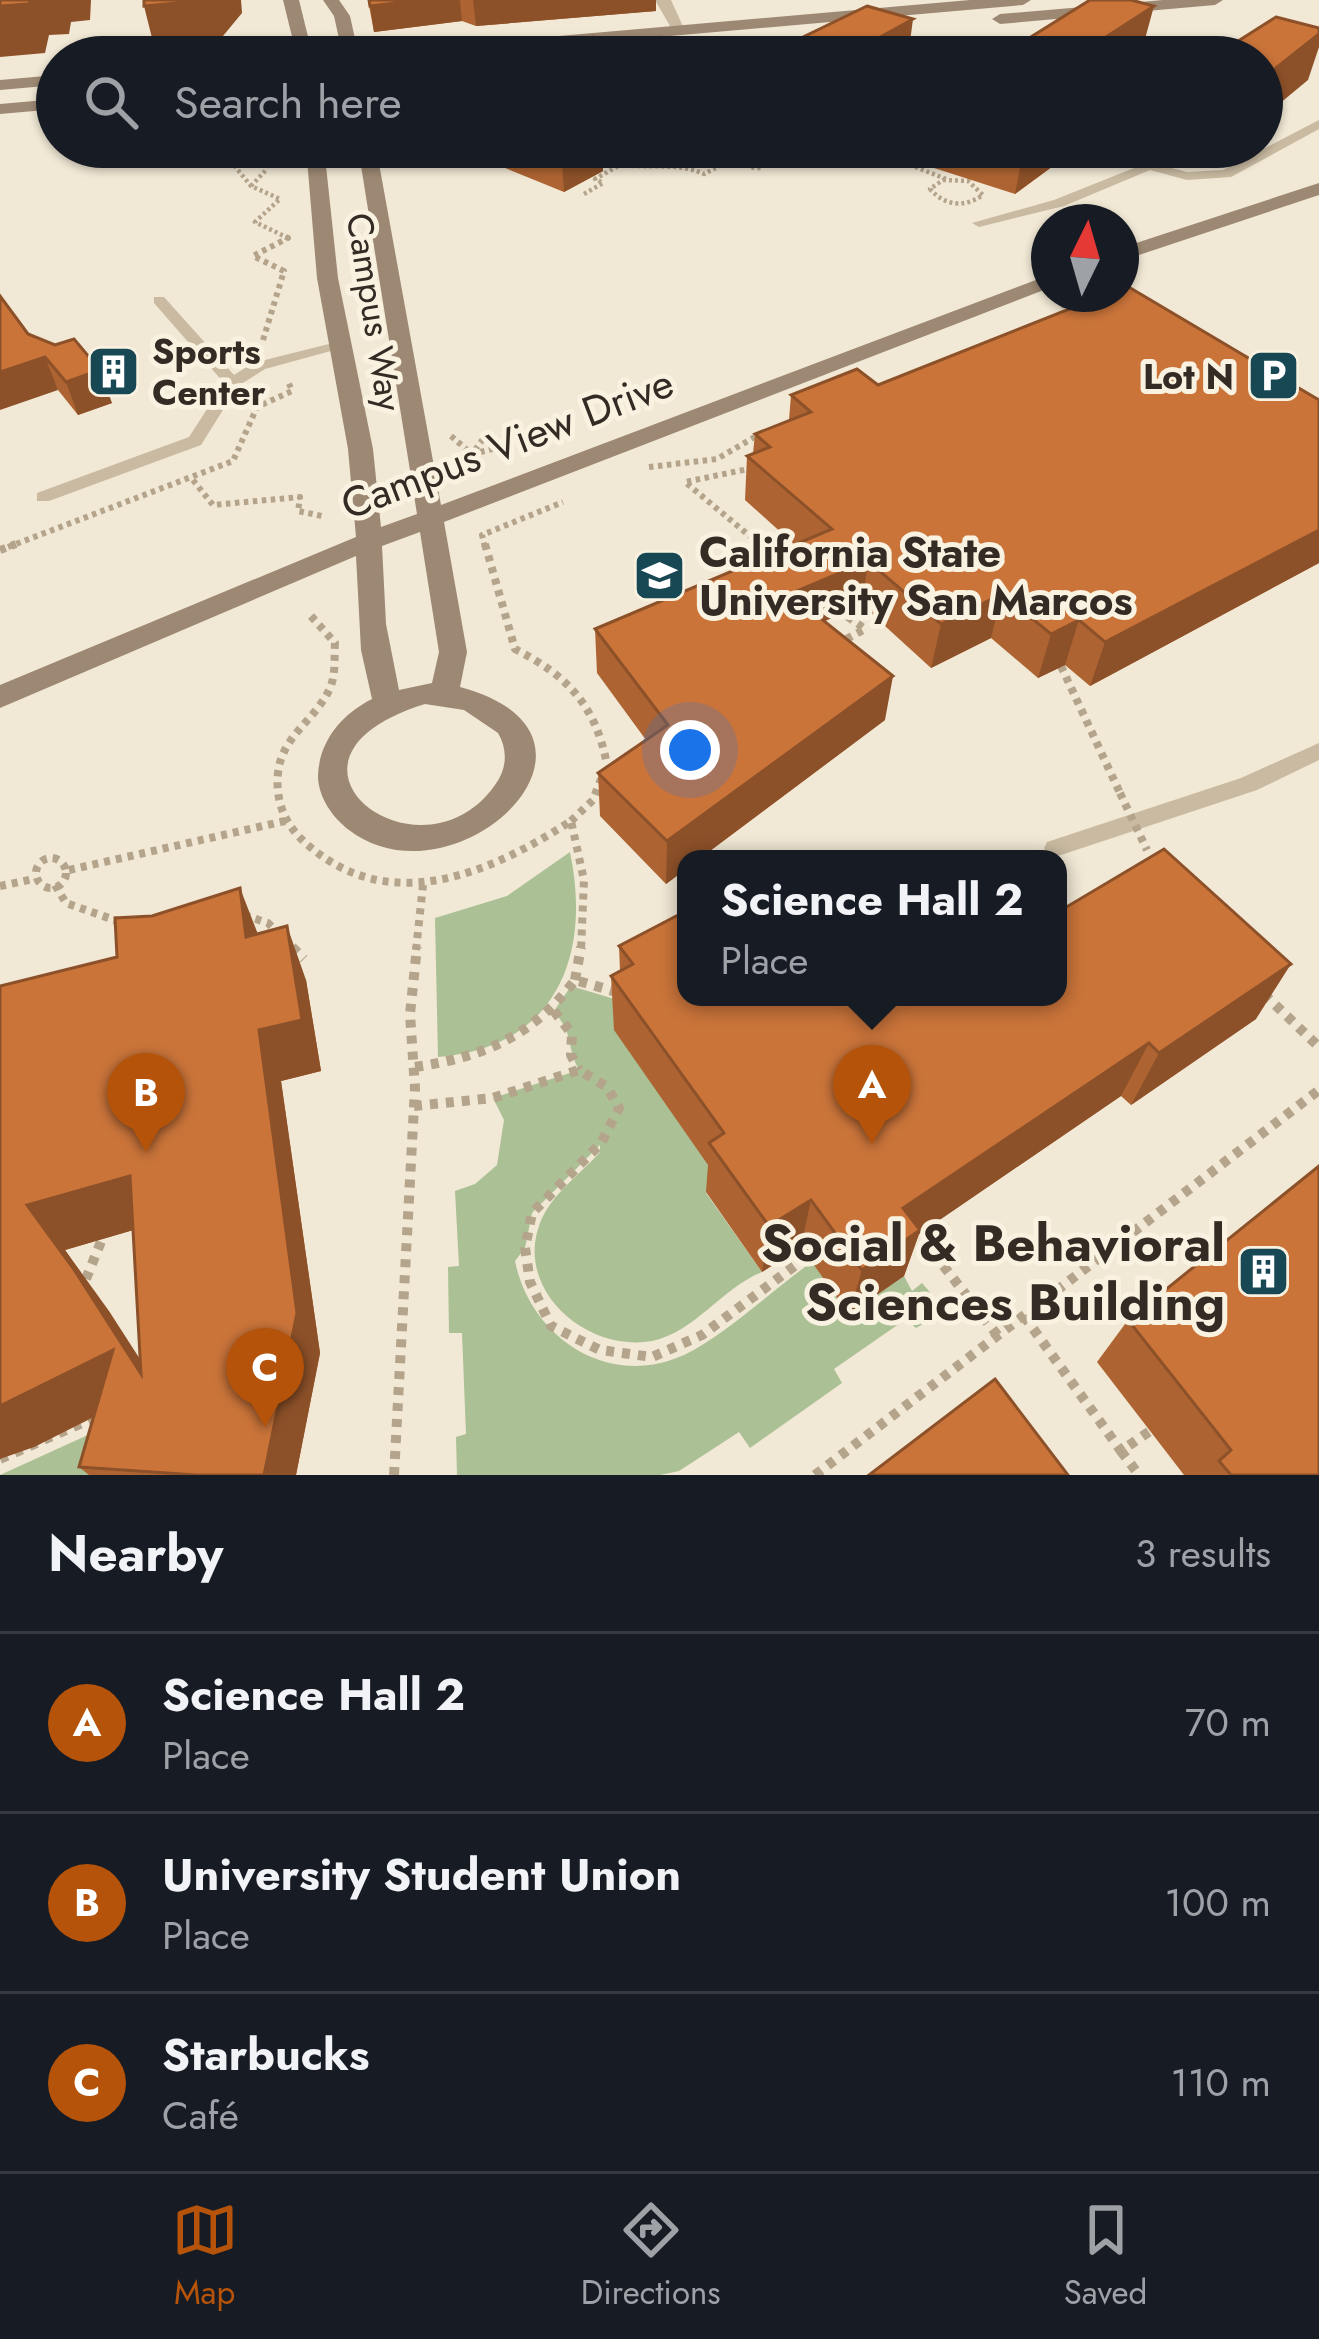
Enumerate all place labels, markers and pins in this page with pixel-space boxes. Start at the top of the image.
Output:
place label: Sports Center [152,325,266,418]
building icon: Sports Center [85,344,141,400]
parking icon: Lot N [1245,348,1301,404]
place label: Lot N [1143,350,1234,402]
place label: California State University San Marcos [699,522,1133,631]
school or university icon: California State University San Marcos [632,548,688,604]
pin: A [833,1045,911,1144]
pin: B [107,1053,185,1152]
place label: Social & Behavioral Sciences Building [761,1206,1225,1339]
building icon: Social & Behavioral Sciences Building [1236,1244,1292,1300]
pin: C [226,1328,304,1427]

